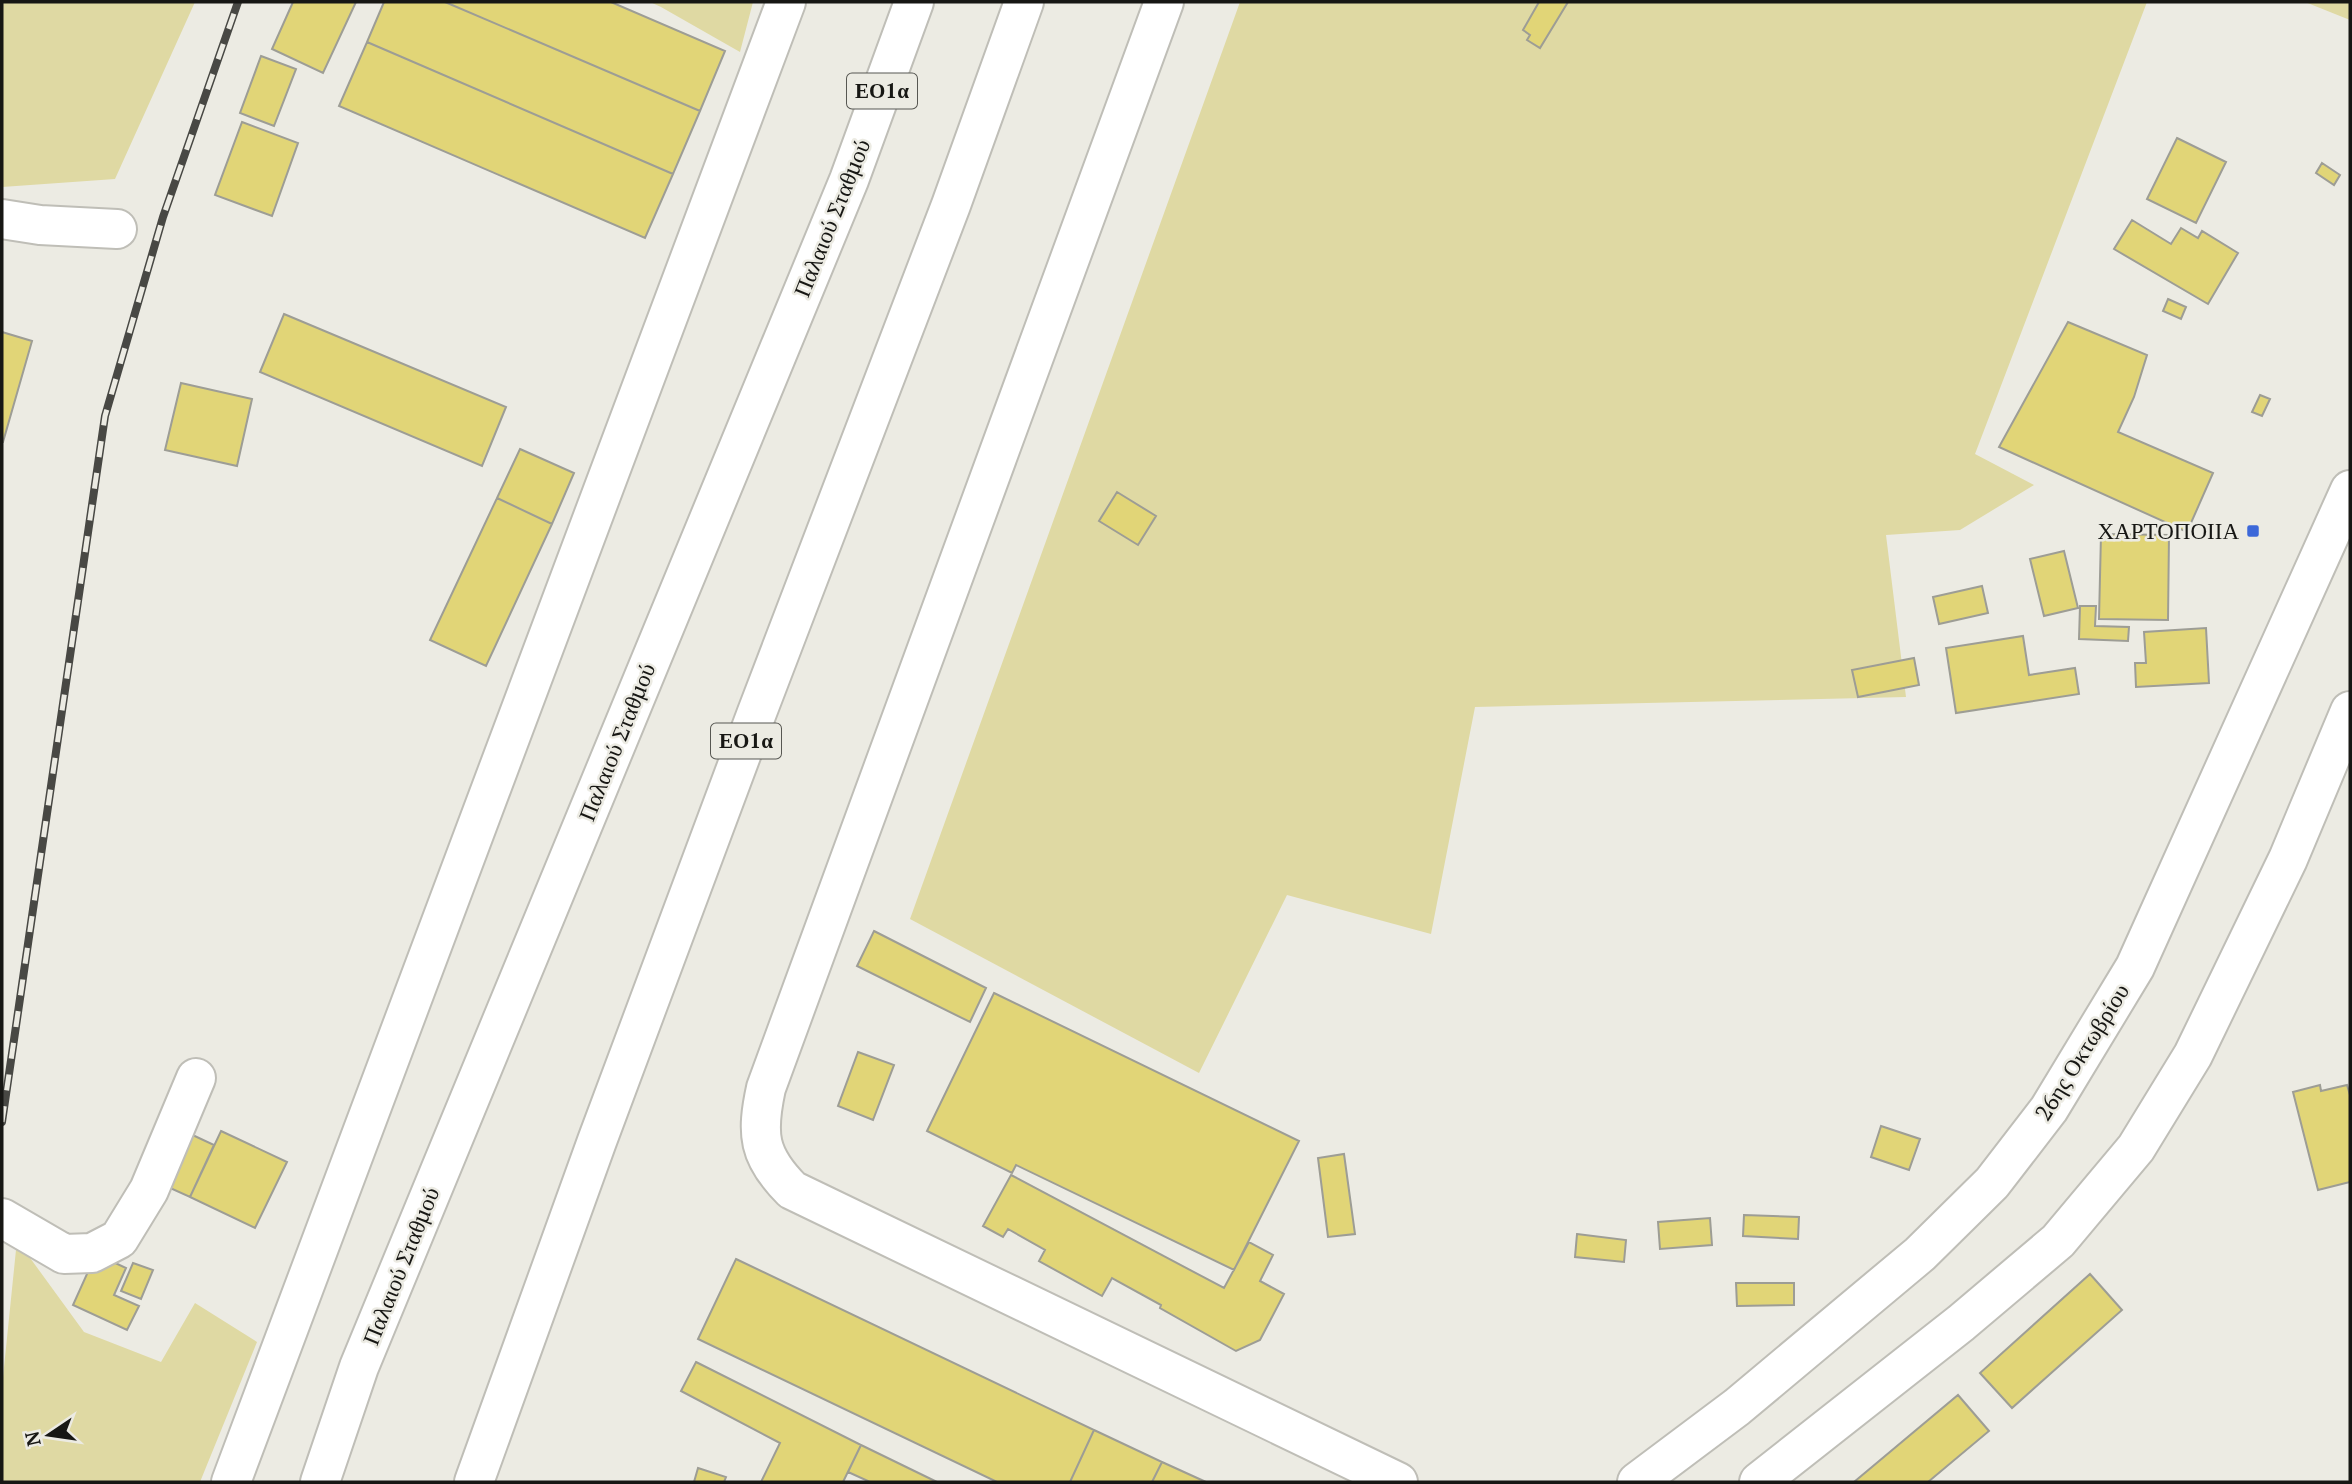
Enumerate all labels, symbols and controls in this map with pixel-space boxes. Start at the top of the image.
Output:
road number: ΕΟ1α [847,74,917,108]
street label: Παλαιού Σταθμού [786,134,877,301]
place label: ΧΑΡΤΟΠΟΙΙΑ [2098,515,2239,546]
marker: ΧΑΡΤΟΠΟΙΙΑ [2245,523,2261,539]
street label: Παλαιού Σταθμού [571,658,662,825]
road number: ΕΟ1α [711,724,781,758]
street label: 26ης Οκτωβρίου [2027,977,2136,1126]
street label: Παλαιού Σταθμού [355,1182,446,1349]
north arrow [14,1400,84,1470]
text: N [18,1429,46,1449]

